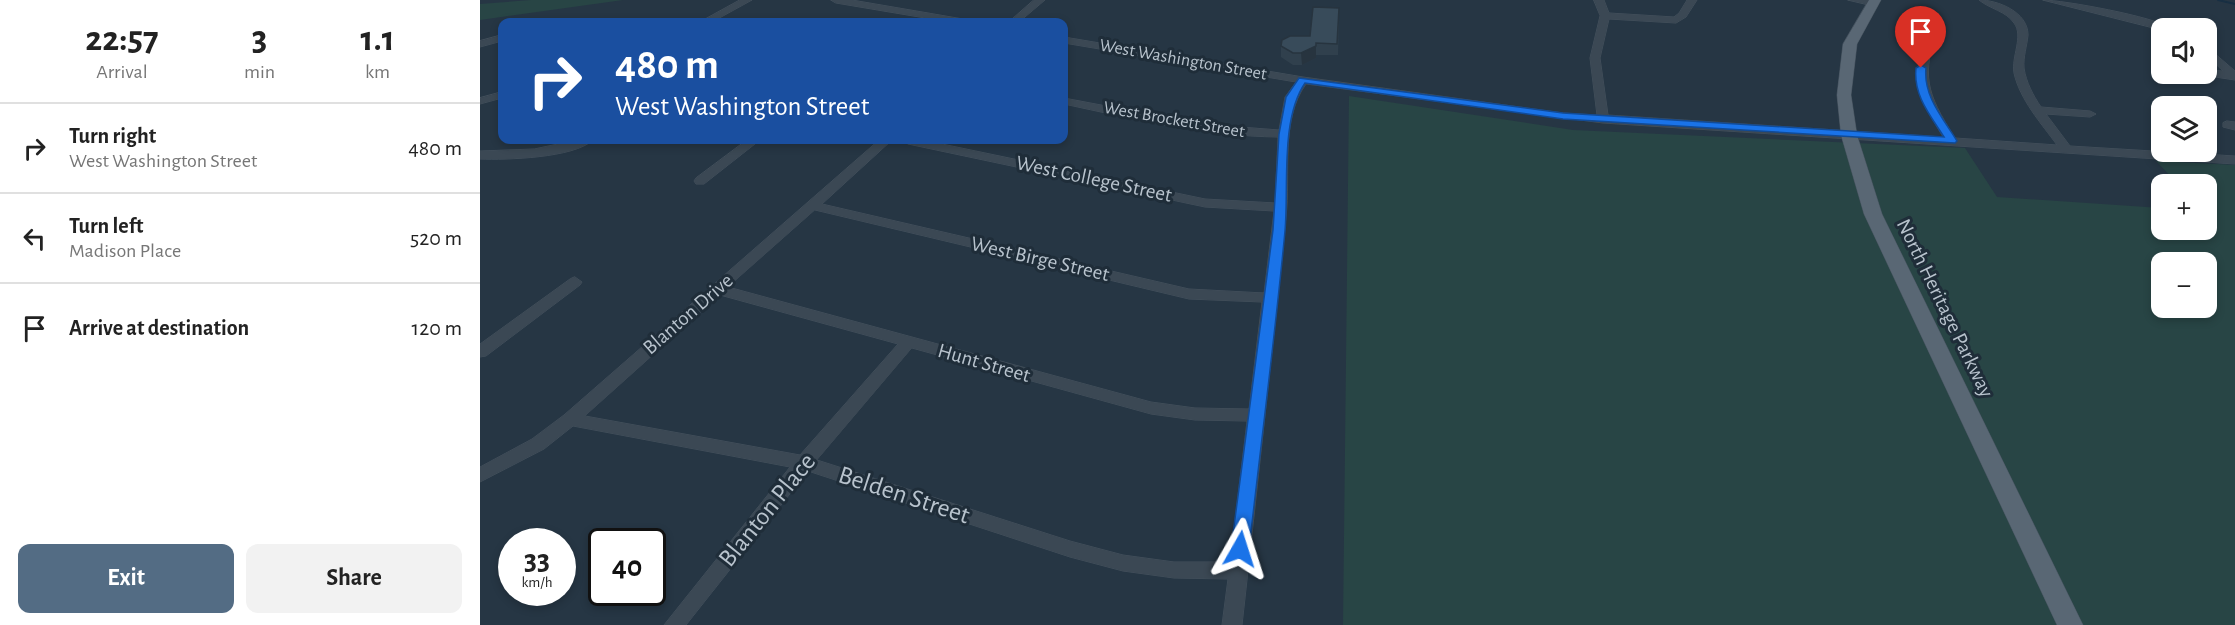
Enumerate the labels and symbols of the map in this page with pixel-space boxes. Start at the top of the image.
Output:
pin [1895,6,1946,68]
street label: West Washington Street [1098,36,1268,84]
street label: West Brockett Street [1102,99,1246,141]
street label: West College Street [1014,152,1174,206]
street label: North Heritage Parkway [1893,215,1997,401]
street label: West Birge Street [969,233,1112,285]
street label: Blanton Drive [639,270,737,358]
street label: Hunt Street [935,340,1033,386]
street label: Blanton Place [714,448,820,572]
street label: Belden Street [835,462,973,528]
position arrow [1208,517,1272,581]
speed limit sign: 40 [588,528,666,606]

